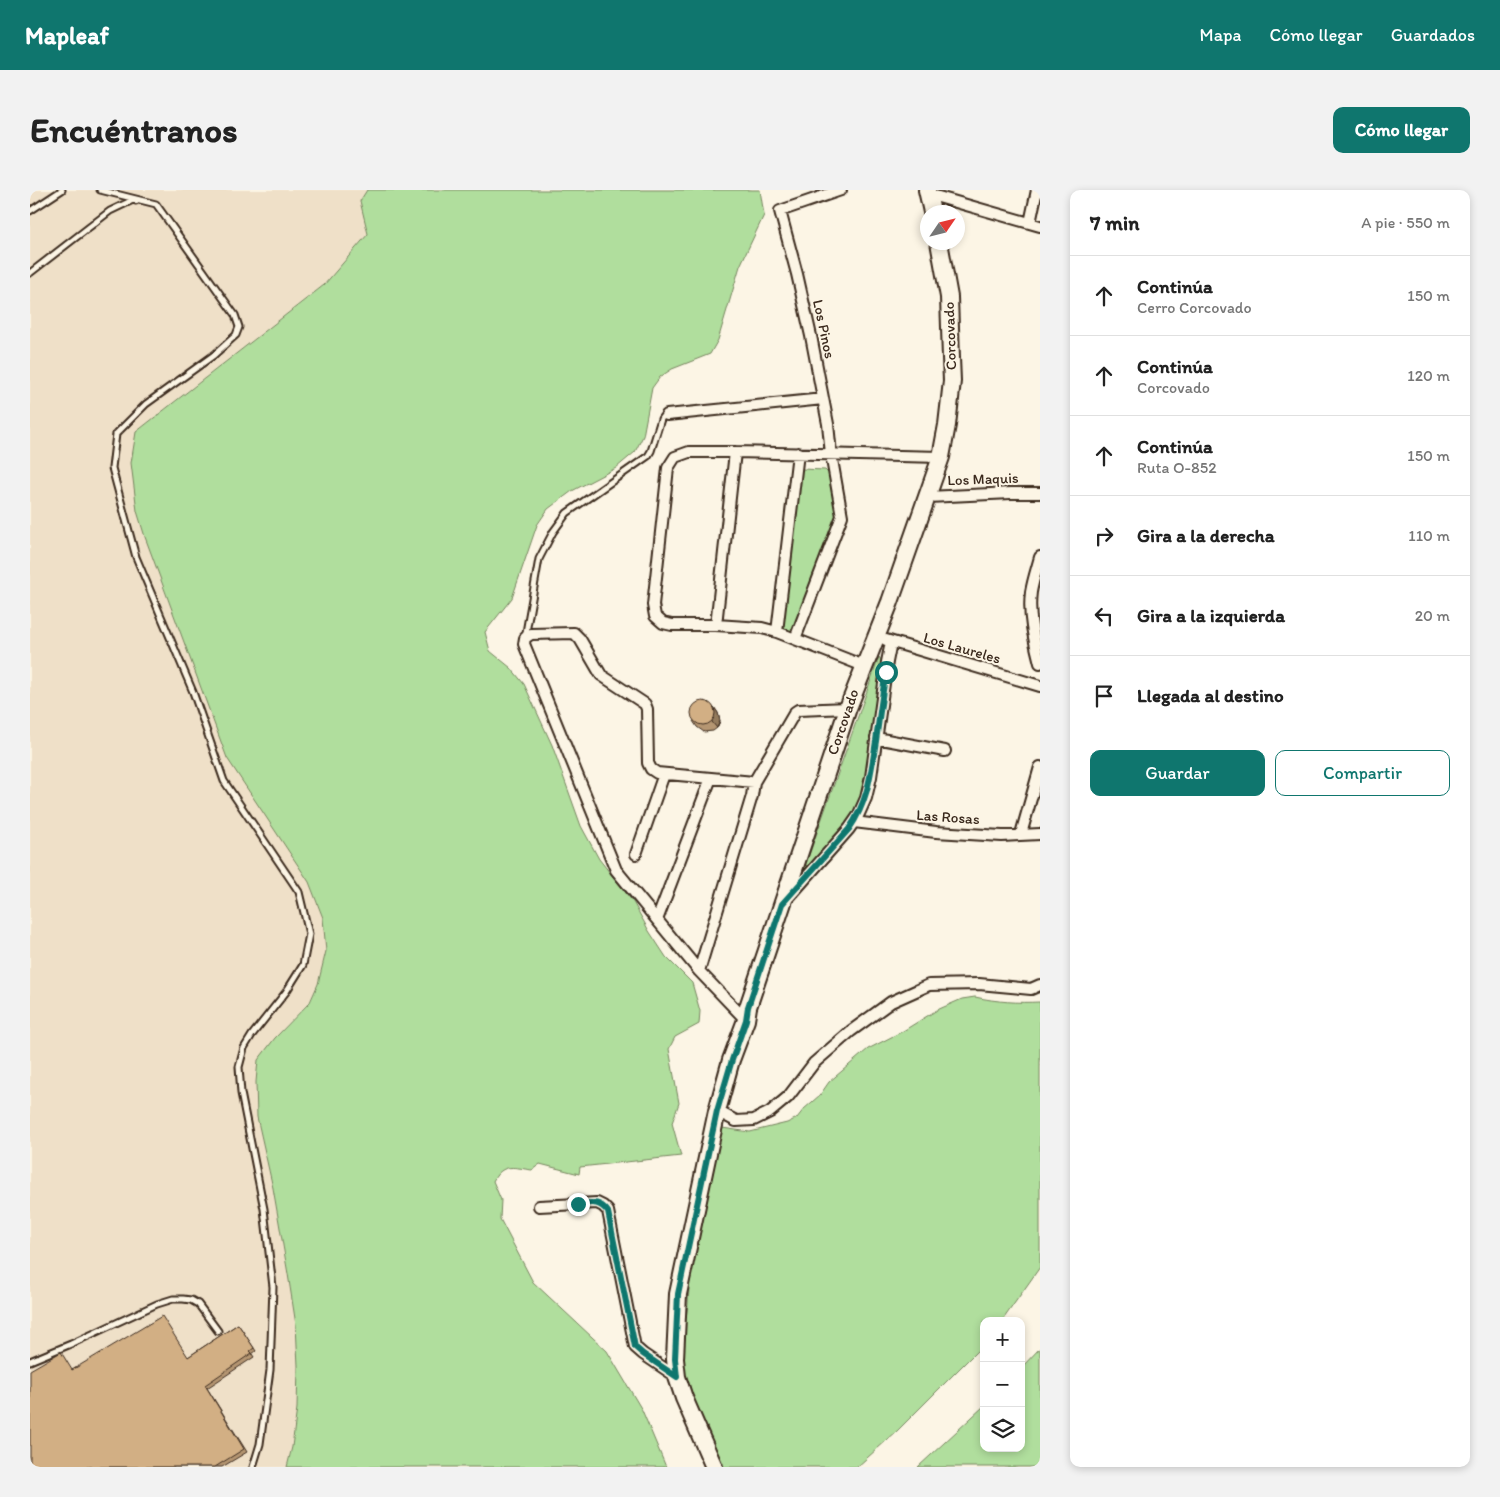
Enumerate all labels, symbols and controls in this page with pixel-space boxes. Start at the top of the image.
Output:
text: Mapleaf [25,21,109,50]
text: Mapa [1200,24,1241,46]
text: Cómo llegar [1269,24,1363,46]
text: Guardados [1391,24,1475,46]
button: Cómo llegar [1333,107,1470,153]
text: Encuéntranos [30,109,238,151]
north arrow [920,205,965,250]
text: 7 min [1090,210,1139,235]
text: A pie · 550 m [1361,213,1450,232]
text: Continúa [1137,275,1213,298]
icon: ahead [1090,282,1118,310]
text: 150 m [1407,286,1450,305]
street label: Los Pinos [809,298,839,360]
text: Cerro Corcovado [1137,298,1252,317]
street label: Corcovado [940,301,960,371]
text: Continúa [1137,355,1213,378]
icon: ahead [1090,362,1118,390]
text: 120 m [1407,366,1450,385]
text: Corcovado [1137,378,1210,397]
text: Continúa [1137,435,1213,458]
icon: ahead [1090,442,1118,470]
text: 150 m [1407,446,1450,465]
text: Ruta O-852 [1137,458,1217,477]
street label: Los Maquis [947,469,1019,489]
icon: right [1090,522,1118,550]
text: Gira a la derecha [1137,524,1275,547]
text: 110 m [1408,526,1450,545]
icon: left [1090,602,1118,630]
text: Gira a la izquierda [1137,604,1285,627]
text: 20 m [1415,606,1450,625]
street label: Los Laureles [921,628,1003,668]
route start [875,661,898,684]
icon: arrive [1090,682,1118,710]
text: Llegada al destino [1137,684,1284,707]
street label: Corcovado [823,687,863,757]
button: Guardar [1090,750,1265,796]
button: Compartir [1275,750,1450,796]
street label: Las Rosas [916,806,981,828]
route end [567,1193,590,1216]
map controls [980,1317,1025,1452]
button: + [980,1317,1025,1362]
button: − [980,1362,1025,1407]
button: layers [980,1407,1025,1452]

